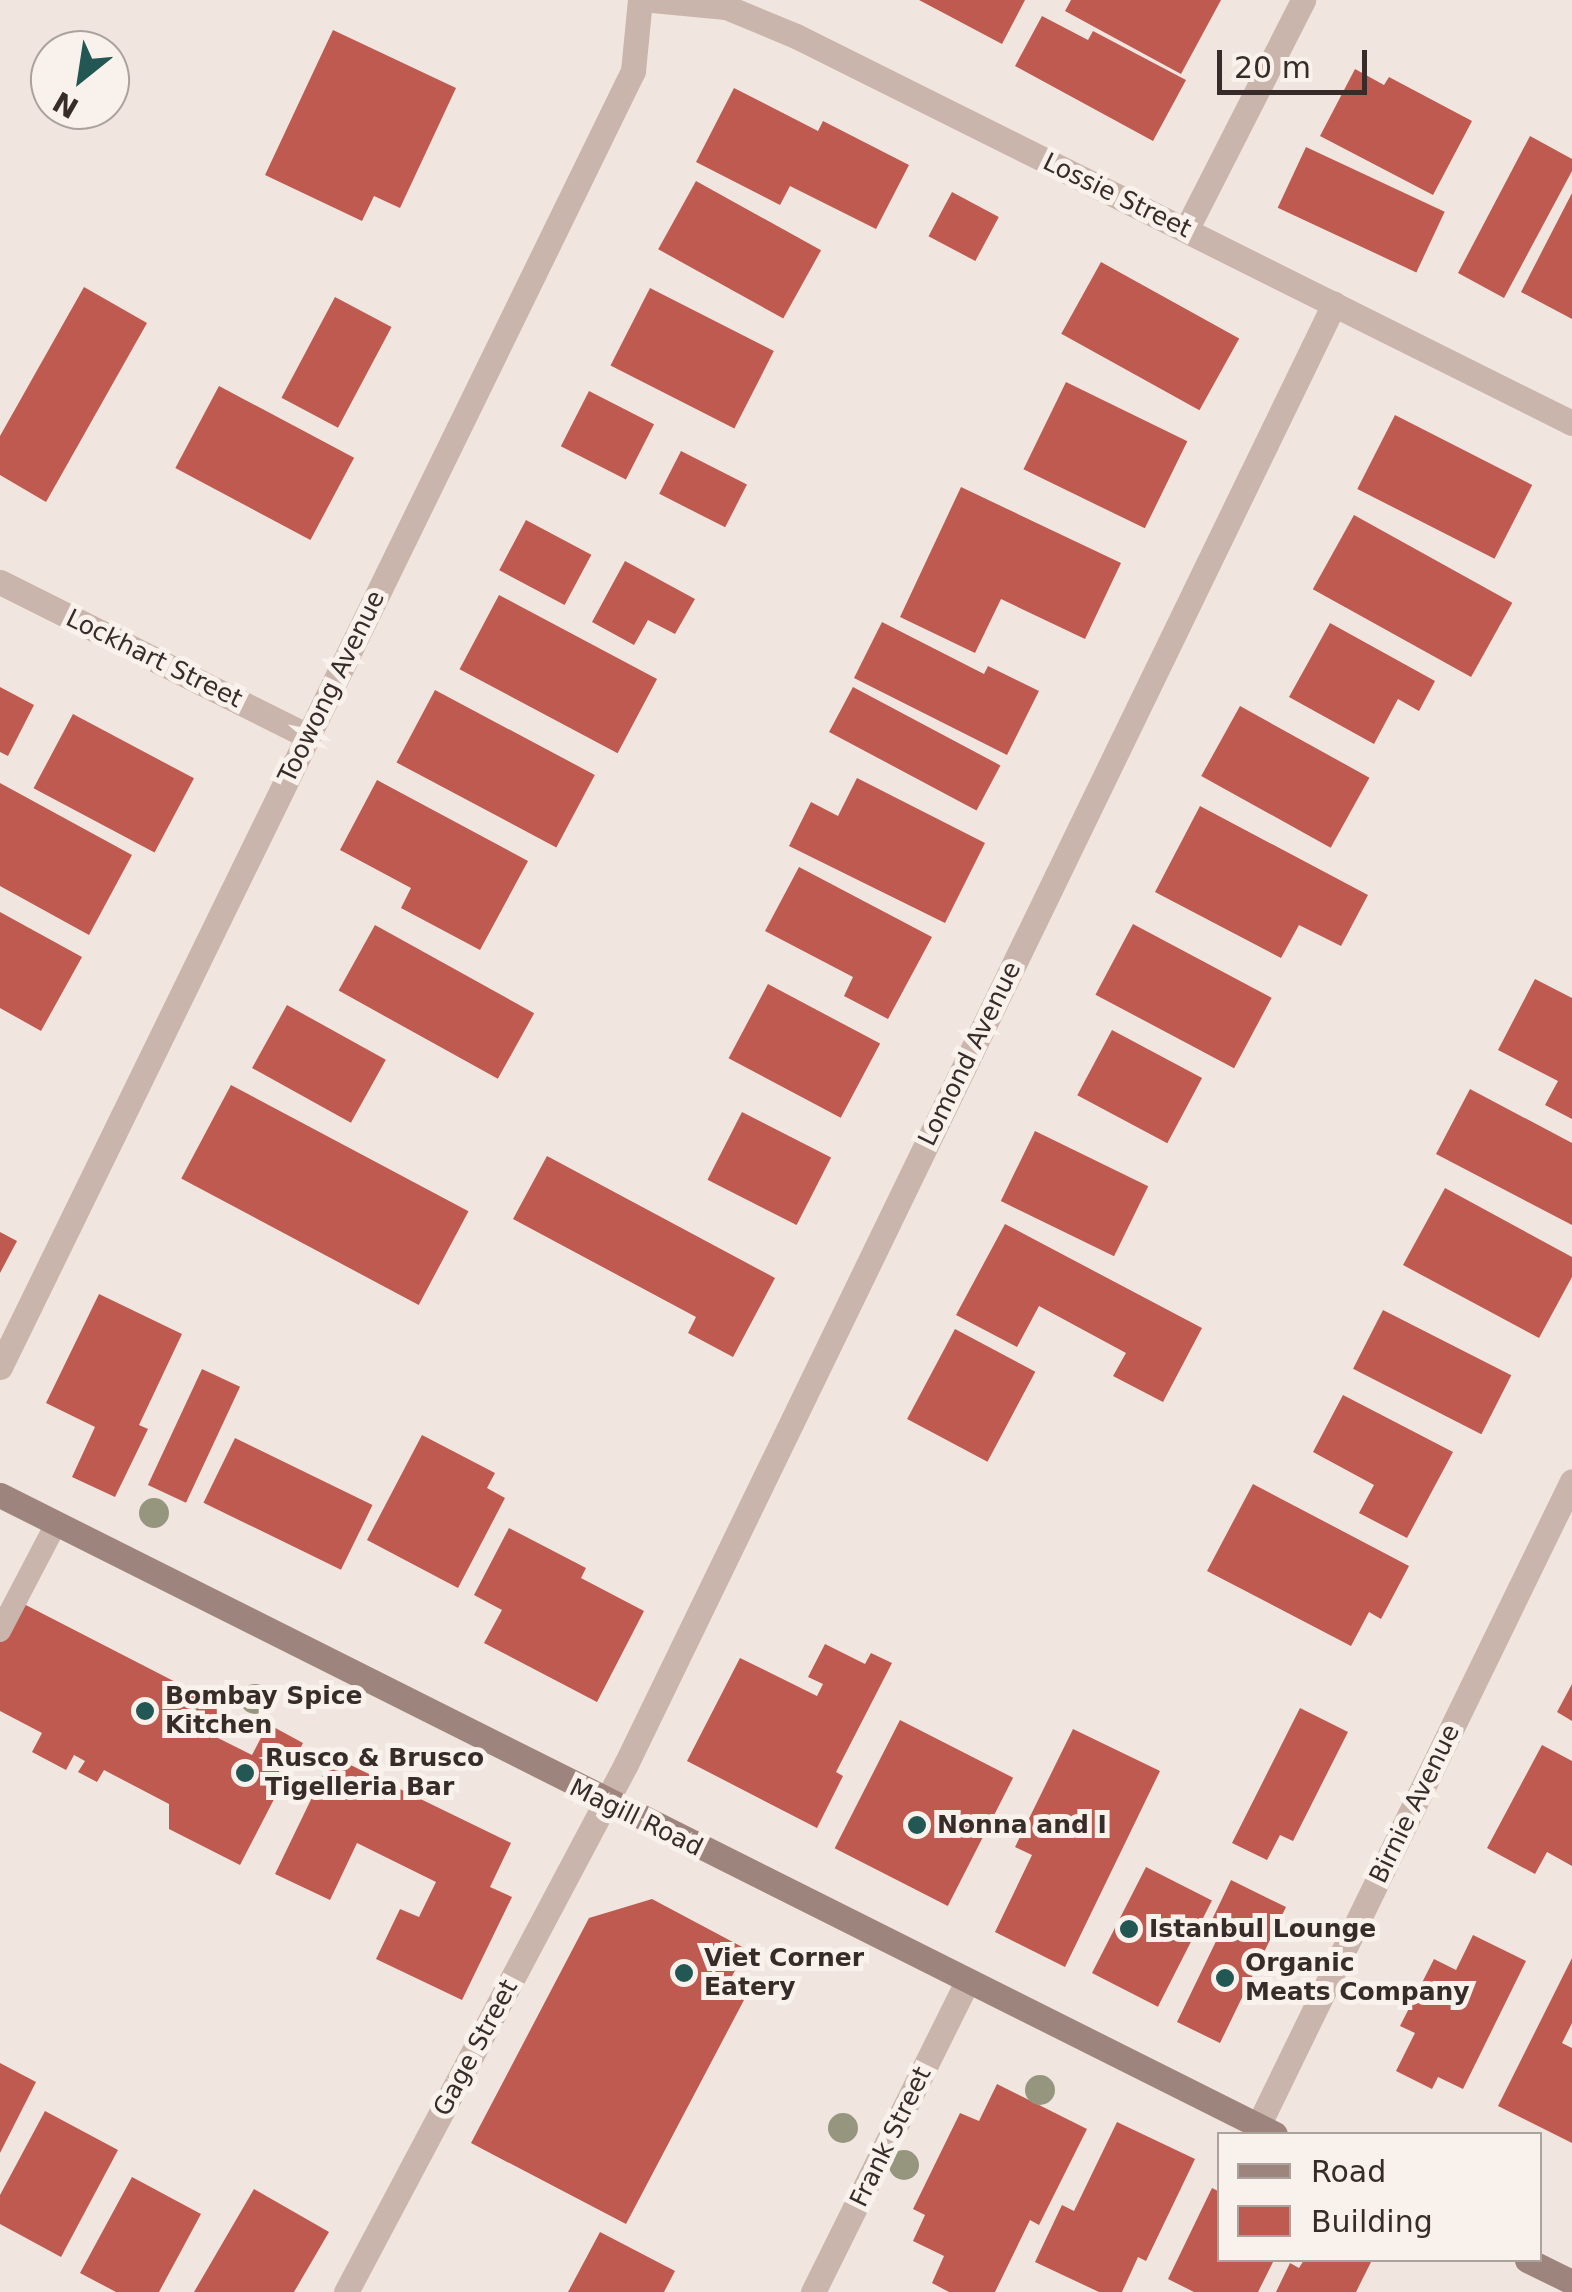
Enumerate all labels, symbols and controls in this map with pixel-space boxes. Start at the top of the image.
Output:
north arrow [30,30,130,130]
scale bar [1222,30,1372,92]
text: 20 m [1234,50,1311,85]
text: N [47,85,84,125]
street label: Lossie Street [1038,147,1196,245]
street label: Toowong Avenue [273,586,391,788]
street label: Lockhart Street [61,603,247,715]
street label: Lomond Avenue [912,957,1028,1151]
place label: Bombay Spice Kitchen [165,1682,363,1741]
marker: Bombay Spice Kitchen [134,1700,156,1722]
street label: Birnie Avenue [1364,1720,1466,1888]
place label: Rusco & Brusco Tigelleria Bar [265,1744,484,1803]
marker: Rusco & Brusco Tigelleria Bar [234,1762,256,1784]
street label: Magill Road [565,1773,707,1863]
place label: Nonna and I [937,1810,1107,1840]
marker: Nonna and I [906,1814,928,1836]
place label: Istanbul Lounge [1149,1914,1376,1944]
marker: Istanbul Lounge [1118,1918,1140,1940]
place label: Viet Corner Eatery [704,1944,864,2003]
place label: Organic Meats Company [1245,1949,1470,2008]
marker: Viet Corner Eatery [673,1962,695,1984]
marker: Organic Meats Company [1214,1967,1236,1989]
street label: Gage Street [428,1975,524,2121]
street label: Frank Street [844,2062,938,2212]
legend [1217,2132,1542,2262]
text: Road [1311,2154,1386,2189]
text: Building [1311,2204,1433,2239]

